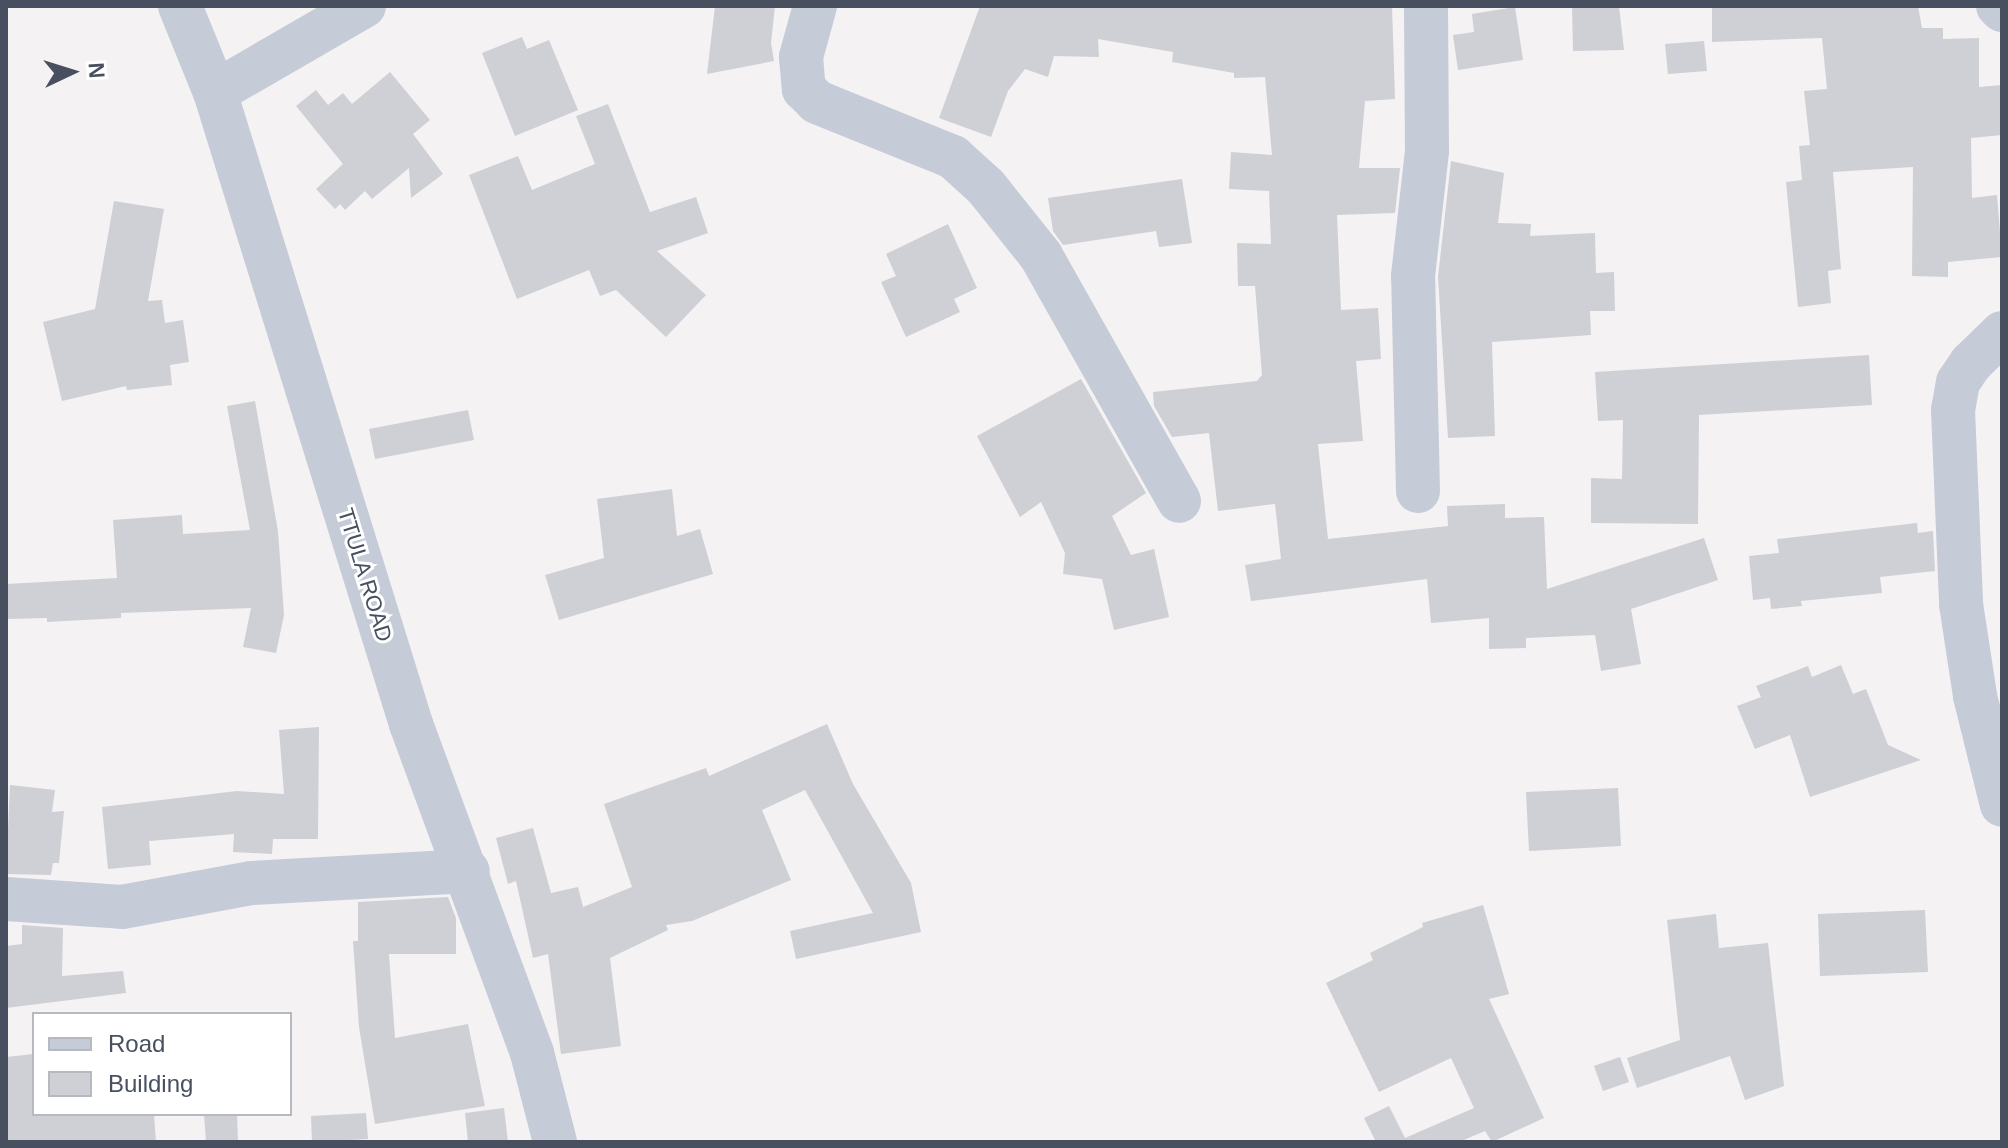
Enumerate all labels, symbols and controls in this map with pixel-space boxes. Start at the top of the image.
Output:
north arrow [32,32,112,112]
text: N [83,61,109,79]
street label: TTULA ROAD [332,505,398,645]
legend [32,1012,292,1116]
text: Road [108,1030,165,1057]
text: Building [108,1070,193,1097]

